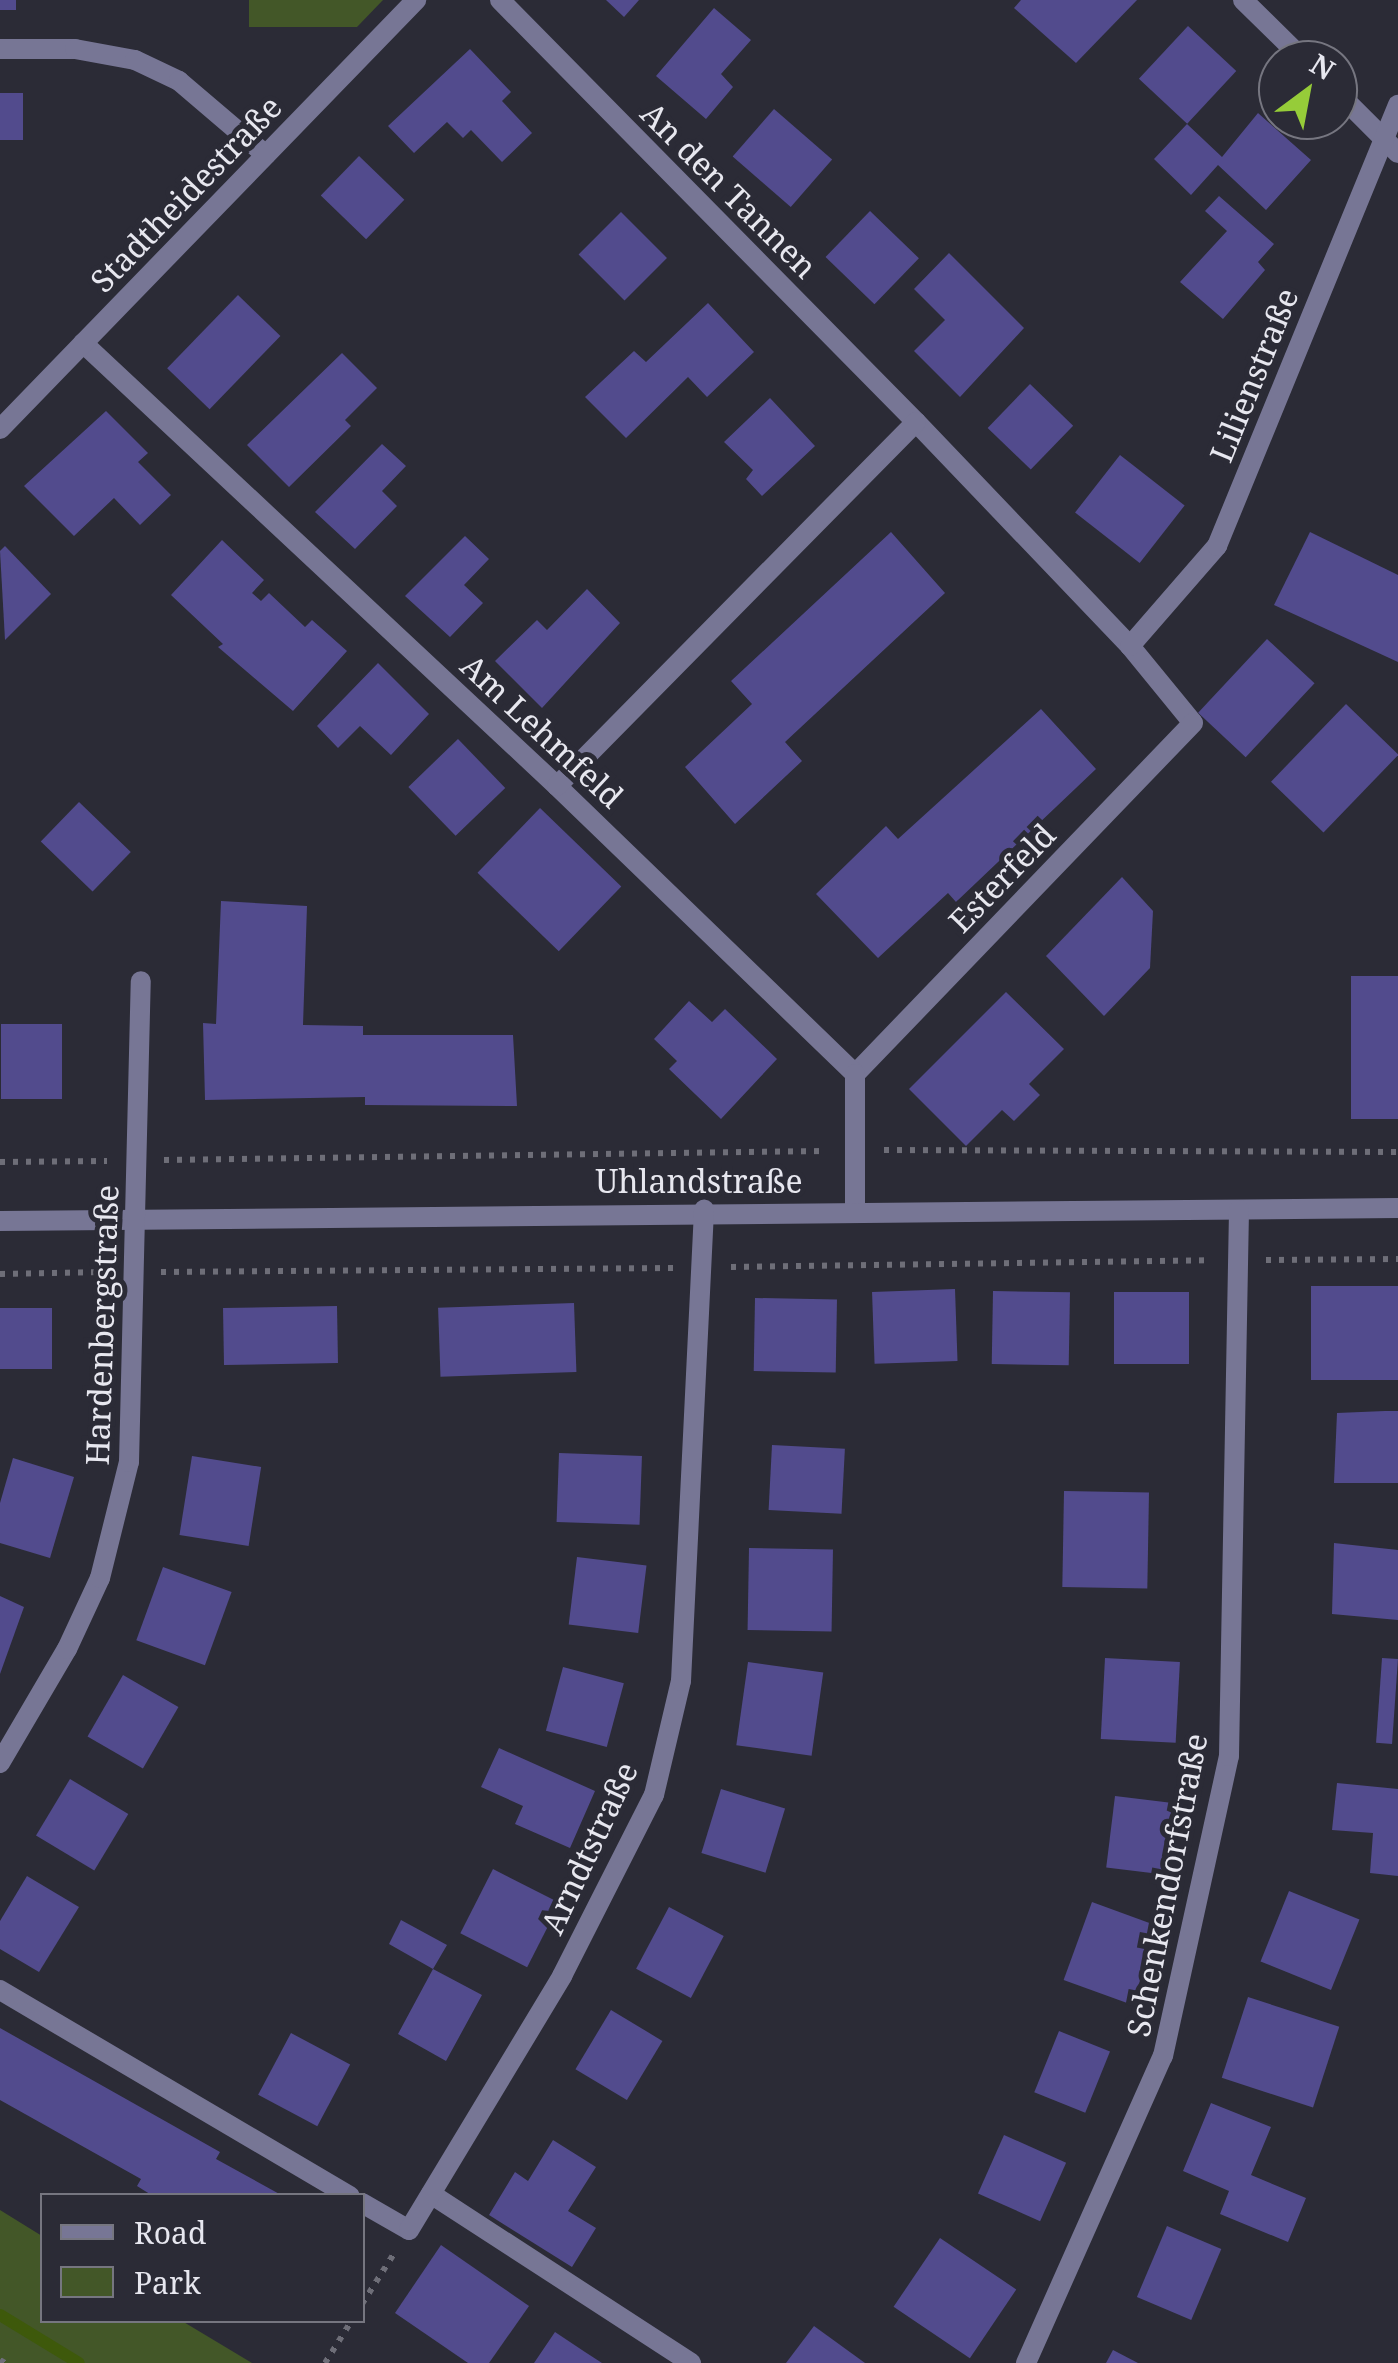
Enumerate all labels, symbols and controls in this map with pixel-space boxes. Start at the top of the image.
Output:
north arrow [1258,40,1358,140]
text: N [1303,44,1342,88]
street label: Stadtheidestraße [83,88,289,300]
street label: An den Tannen [633,94,825,286]
street label: Lilienstraße [1202,282,1306,468]
street label: Am Lehmfeld [453,646,631,816]
street label: Esterfeld [941,816,1063,940]
street label: Uhlandstraße [595,1162,803,1200]
street label: Hardenbergstraße [78,1184,126,1466]
street label: Schenkendorfstraße [1119,1730,1215,2040]
street label: Arndtstraße [532,1756,646,1940]
legend [40,2193,365,2323]
text: Road [134,2212,206,2253]
text: Park [134,2262,201,2303]

